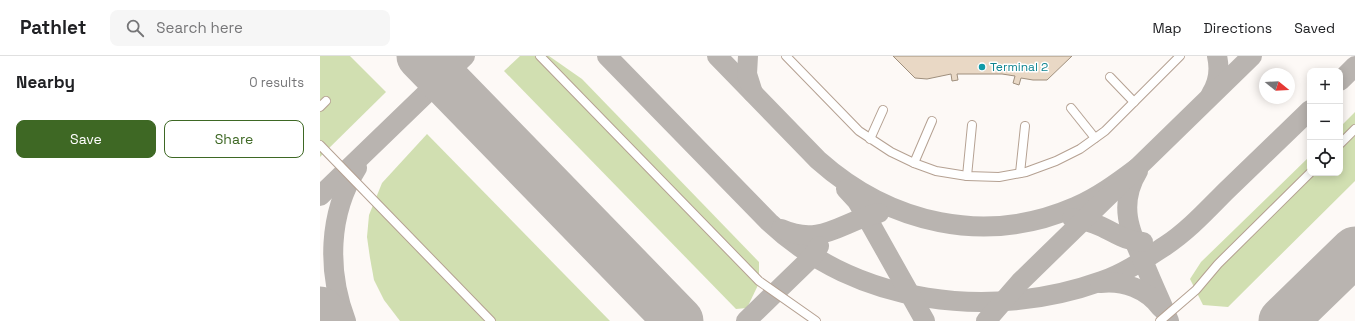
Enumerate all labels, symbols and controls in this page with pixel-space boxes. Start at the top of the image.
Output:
search box [110,10,390,46]
text: Pathlet [20,15,86,40]
icon: search [124,17,146,39]
text: Search here [156,18,243,37]
text: Map [1152,19,1182,37]
text: Directions [1204,19,1272,37]
text: Saved [1294,19,1335,37]
place label: Terminal 2 [990,59,1048,75]
marker: Terminal 2 [977,62,987,72]
north arrow [1259,68,1295,104]
map controls [1307,68,1343,176]
button: + [1307,68,1343,104]
text: Nearby [16,71,75,93]
text: 0 results [249,74,304,91]
button: − [1307,104,1343,140]
button: Save [16,120,156,158]
button: Share [164,120,304,158]
button: locate [1307,140,1343,176]

